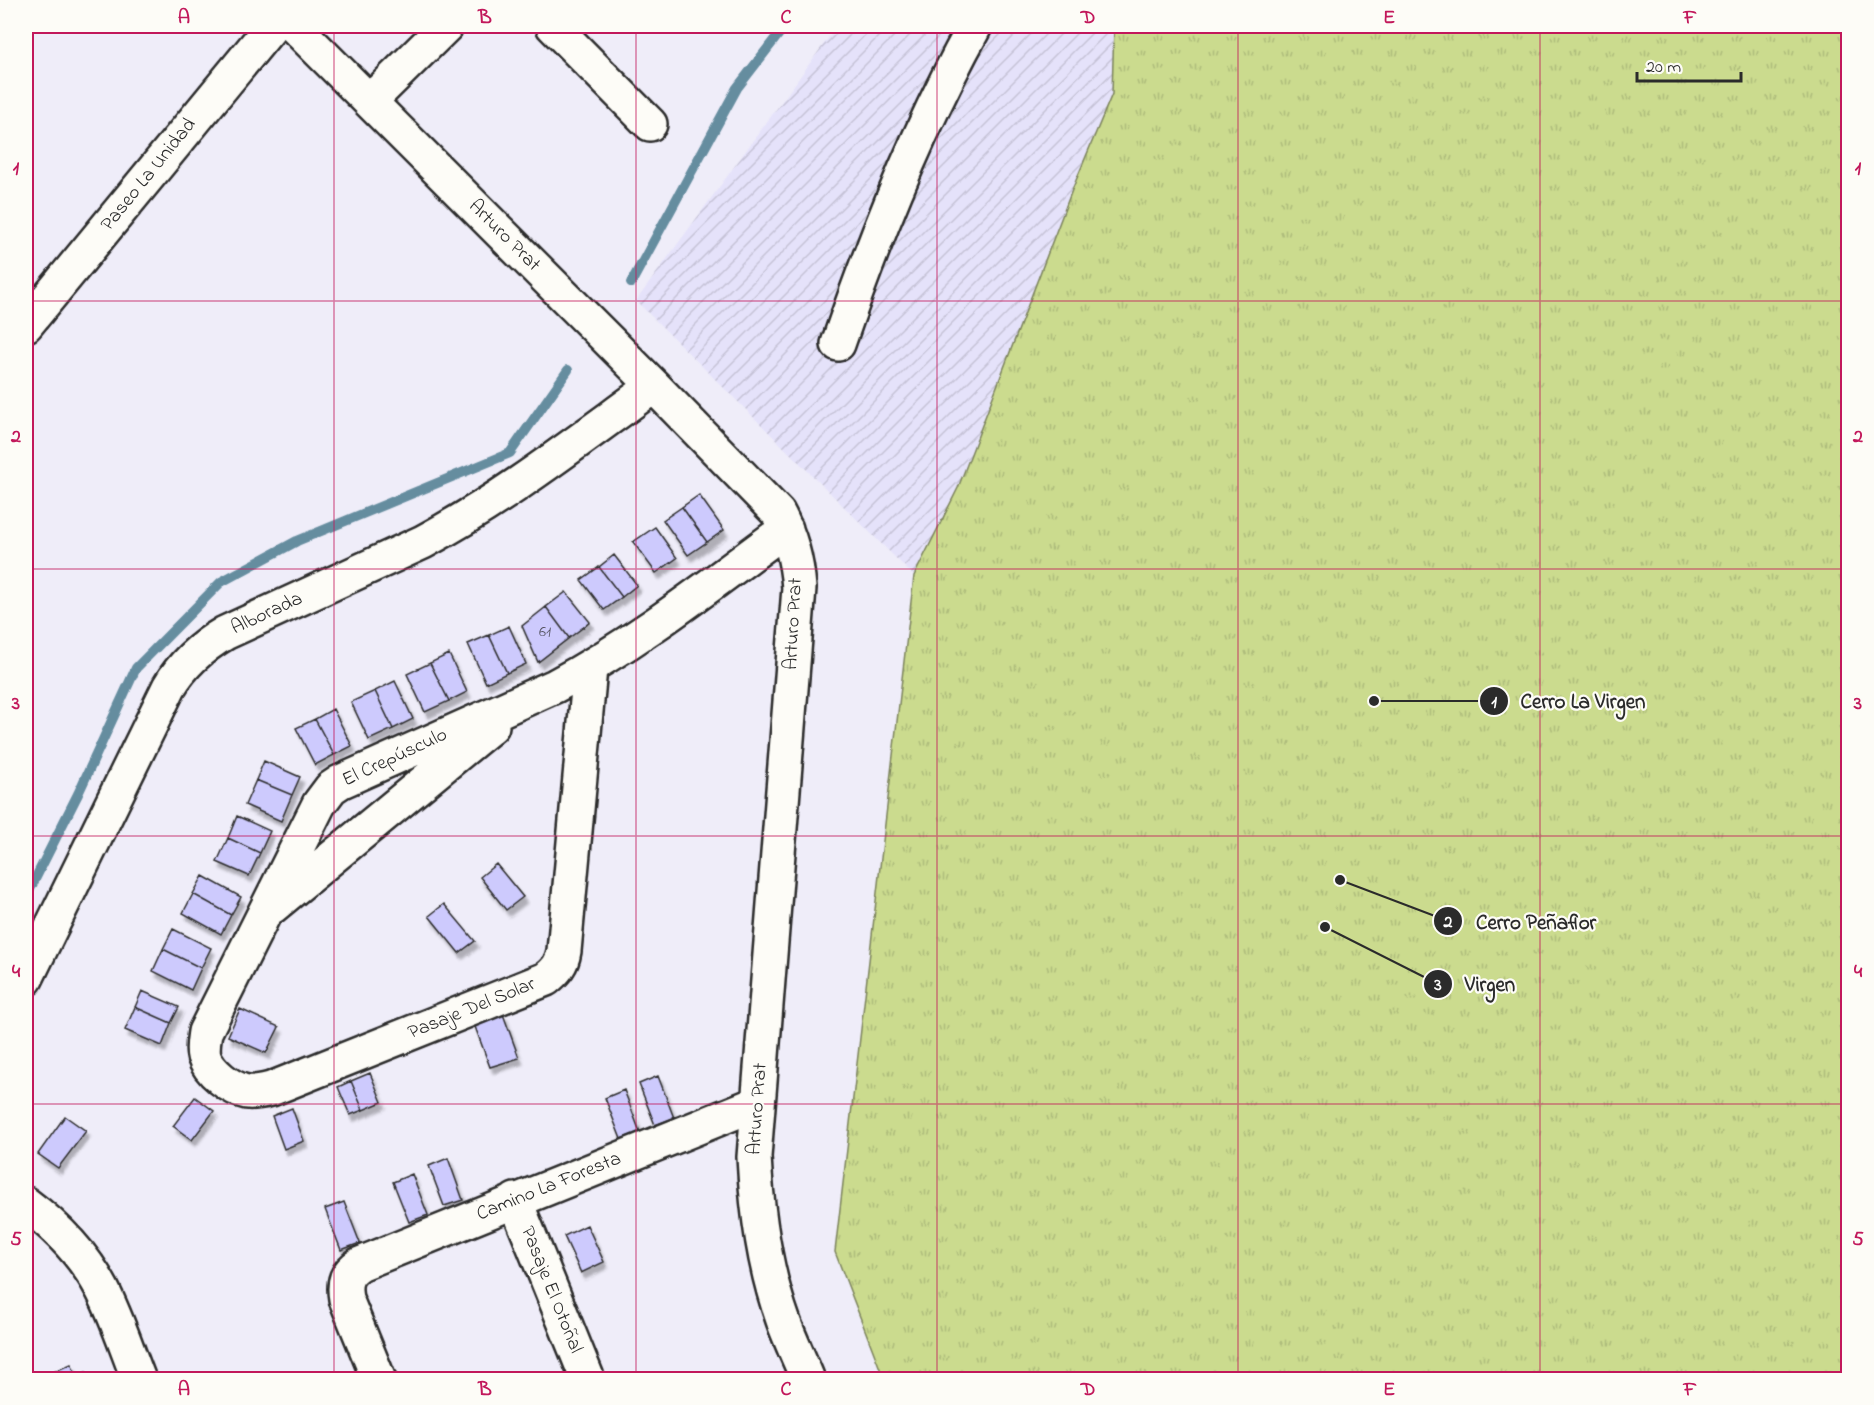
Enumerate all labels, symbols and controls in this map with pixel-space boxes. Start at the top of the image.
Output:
text: A [178,4,190,33]
text: B [477,4,492,33]
text: C [781,4,792,33]
text: D [1080,4,1095,33]
text: E [1383,4,1395,33]
text: F [1683,4,1697,33]
scale bar [1637,45,1740,83]
text: 20 m [1646,55,1681,81]
street label: Paseo La Unidad [94,112,204,238]
text: 1 [13,155,20,184]
text: 1 [1855,155,1862,184]
street label: Arturo Prat [461,193,547,279]
text: 2 [10,423,21,452]
text: 2 [1852,423,1863,452]
street label: Arturo Prat [777,577,811,671]
street label: Alborada [227,585,307,643]
house number: 61 [539,620,551,644]
callout: Cerro La Virgen [1479,681,1658,720]
text: Cerro La Virgen [1521,688,1645,720]
text: 3 [11,690,20,719]
text: 1 [1491,690,1497,716]
text: 3 [1853,690,1862,719]
street label: El Crepúsculo [338,721,452,795]
callout: Cerro Peñaflor [1433,902,1608,941]
text: Cerro Peñaflor [1476,909,1597,939]
text: 2 [1443,910,1453,936]
text: 4 [12,958,21,987]
text: 4 [1854,958,1863,987]
callout: Virgen [1423,964,1527,1003]
street label: Pasaje Del Solar [404,970,541,1048]
text: Virgen [1464,971,1515,1003]
text: 3 [1433,973,1442,999]
street label: Arturo Prat [740,1062,776,1156]
street label: Camino La Foresta [472,1145,626,1229]
street label: Pasaje El Otoñal [512,1222,590,1358]
text: 5 [10,1226,22,1255]
text: 5 [1852,1226,1864,1255]
text: A [178,1376,190,1405]
text: B [477,1376,492,1405]
text: C [781,1376,792,1405]
text: D [1080,1376,1095,1405]
text: E [1383,1376,1395,1405]
text: F [1683,1376,1697,1405]

